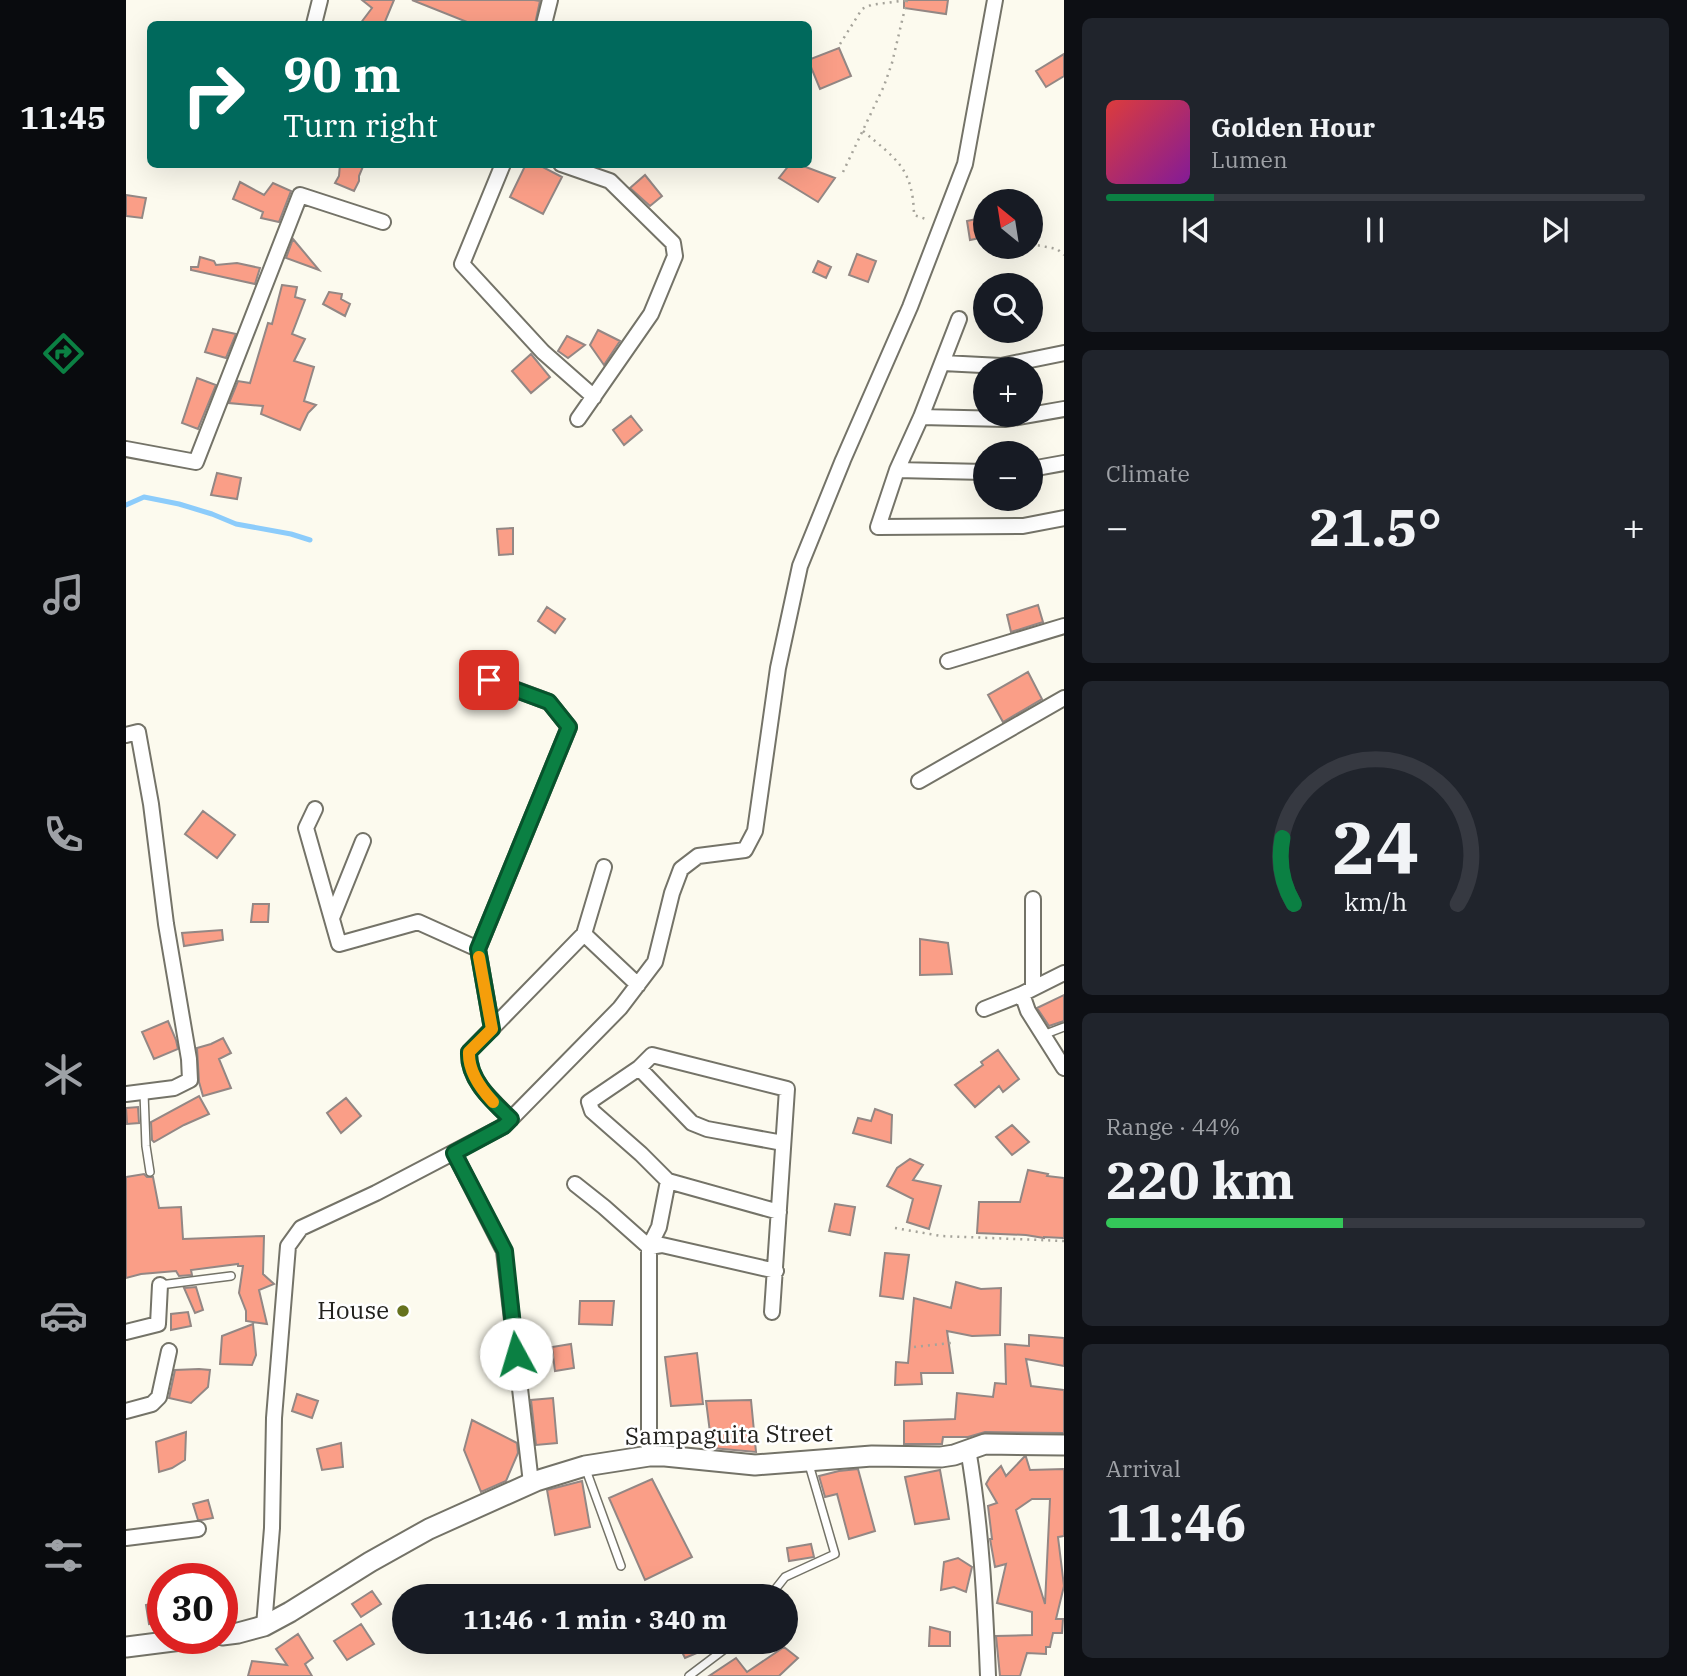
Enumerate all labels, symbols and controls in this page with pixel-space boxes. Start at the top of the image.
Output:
text: 90 m [283,42,401,105]
icon: right [168,49,259,140]
text: 11:45 [20,96,106,138]
text: Turn right [283,104,438,146]
text: Golden Hour [1211,110,1375,144]
text: Lumen [1211,144,1288,174]
north arrow [973,189,1043,259]
map controls [973,189,1043,511]
icon: previous [1177,211,1215,249]
icon: pause [1356,211,1394,249]
icon: next [1536,211,1574,249]
button: search [973,273,1043,343]
icon: directions [39,329,88,378]
button: + [973,357,1043,427]
button: − [973,441,1043,511]
text: Climate [1106,458,1190,488]
text: 21.5° [1309,493,1442,560]
text: − [1106,502,1129,551]
text: + [1622,502,1645,551]
icon: music [39,570,88,619]
pin [459,650,519,710]
icon: arrive [470,661,508,699]
text: 24 [1332,799,1419,894]
icon: phone [39,810,88,859]
text: km/h [1344,885,1407,918]
icon: climate [39,1050,88,1099]
text: Range · 44% [1106,1111,1240,1141]
text: 220 km [1106,1146,1295,1213]
icon: car [39,1291,88,1340]
place label: House [317,1294,389,1326]
marker: House [395,1303,411,1319]
position arrow [479,1317,553,1391]
street label: Sampaguita Street [625,1416,833,1452]
text: Arrival [1106,1453,1181,1483]
text: 11:46 [1106,1488,1247,1555]
icon: filters [39,1531,88,1580]
speed limit sign: 30 [147,1563,238,1654]
text: 11:46 · 1 min · 340 m [463,1602,727,1636]

